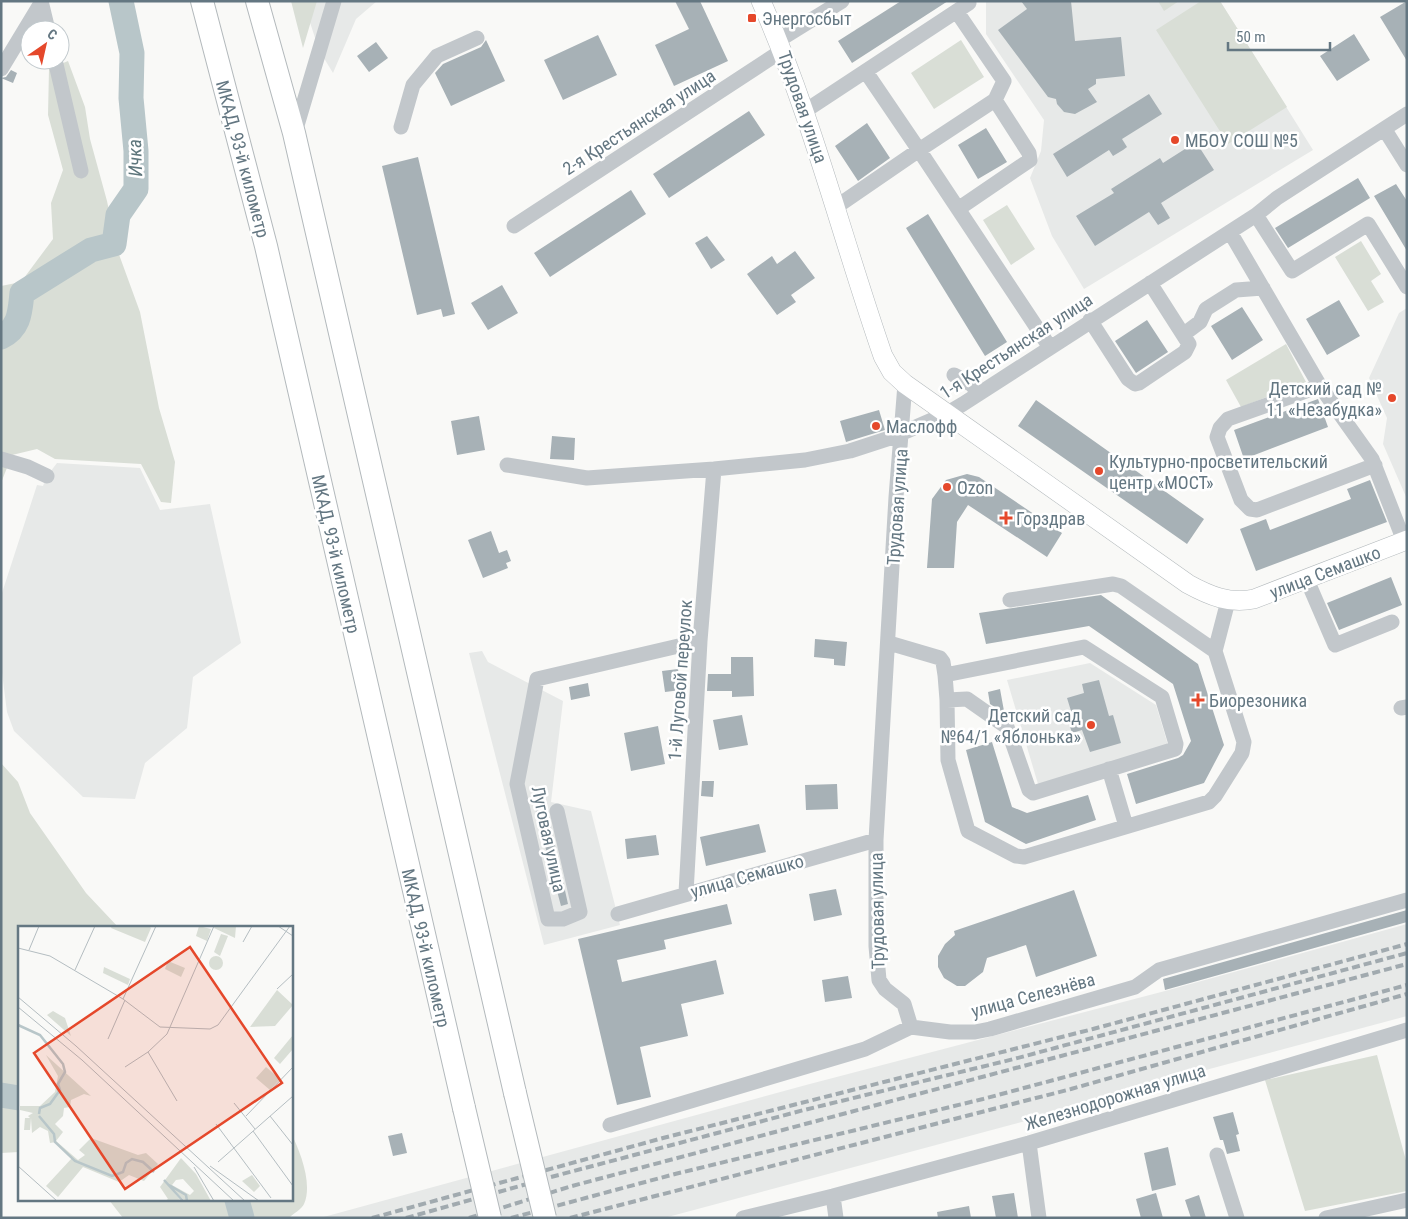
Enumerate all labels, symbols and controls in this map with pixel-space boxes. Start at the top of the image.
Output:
place label: Энергосбыт [762,8,852,29]
marker: Энергосбыт [746,12,758,24]
north arrow [20,20,70,70]
scale bar [1228,20,1330,52]
text: С [44,25,60,43]
text: 50 m [1236,28,1266,46]
street label: Трудовая улица [774,48,832,166]
street label: 2-я Крестьянская улица [559,65,719,179]
street label: МКАД, 93-й километр [212,78,274,240]
place label: МБОУ СОШ №5 [1185,130,1298,151]
marker: МБОУ СОШ №5 [1169,134,1181,146]
water label: Ичка [123,139,147,177]
street label: 1-я Крестьянская улица [936,289,1096,403]
place label: Детский сад № 11 «Незабудка» [1266,378,1382,420]
marker: Детский сад № 11 «Незабудка» [1386,392,1398,404]
place label: Маслофф [886,416,957,437]
marker: Маслофф [870,420,882,432]
street label: Трудовая улица [882,448,912,566]
place label: Культурно-просветительский центр «МОСТ» [1109,451,1328,493]
marker: Культурно-просветительский центр «МОСТ» [1093,465,1105,477]
street label: МКАД, 93-й километр [308,473,364,635]
place label: Ozon [957,477,993,498]
marker: Ozon [941,481,953,493]
place label: Горздрав [1016,508,1085,529]
marker: Горздрав [1000,512,1012,524]
street label: улица Семашко [1267,541,1383,603]
street label: 1-й Луговой переулок [664,599,696,761]
place label: Биорезоника [1209,690,1307,711]
marker: Биорезоника [1191,693,1205,707]
place label: Детский сад №64/1 «Яблонька» [940,705,1081,747]
marker: Детский сад №64/1 «Яблонька» [1085,719,1097,731]
street label: Луговая улица [527,784,571,894]
street label: улица Семашко [688,850,806,902]
street label: Трудовая улица [865,852,889,970]
street label: МКАД, 93-й километр [398,867,454,1029]
inset map [18,926,292,1202]
street label: улица Селезнёва [969,968,1097,1022]
street label: Железнодорожная улица [1022,1059,1208,1135]

